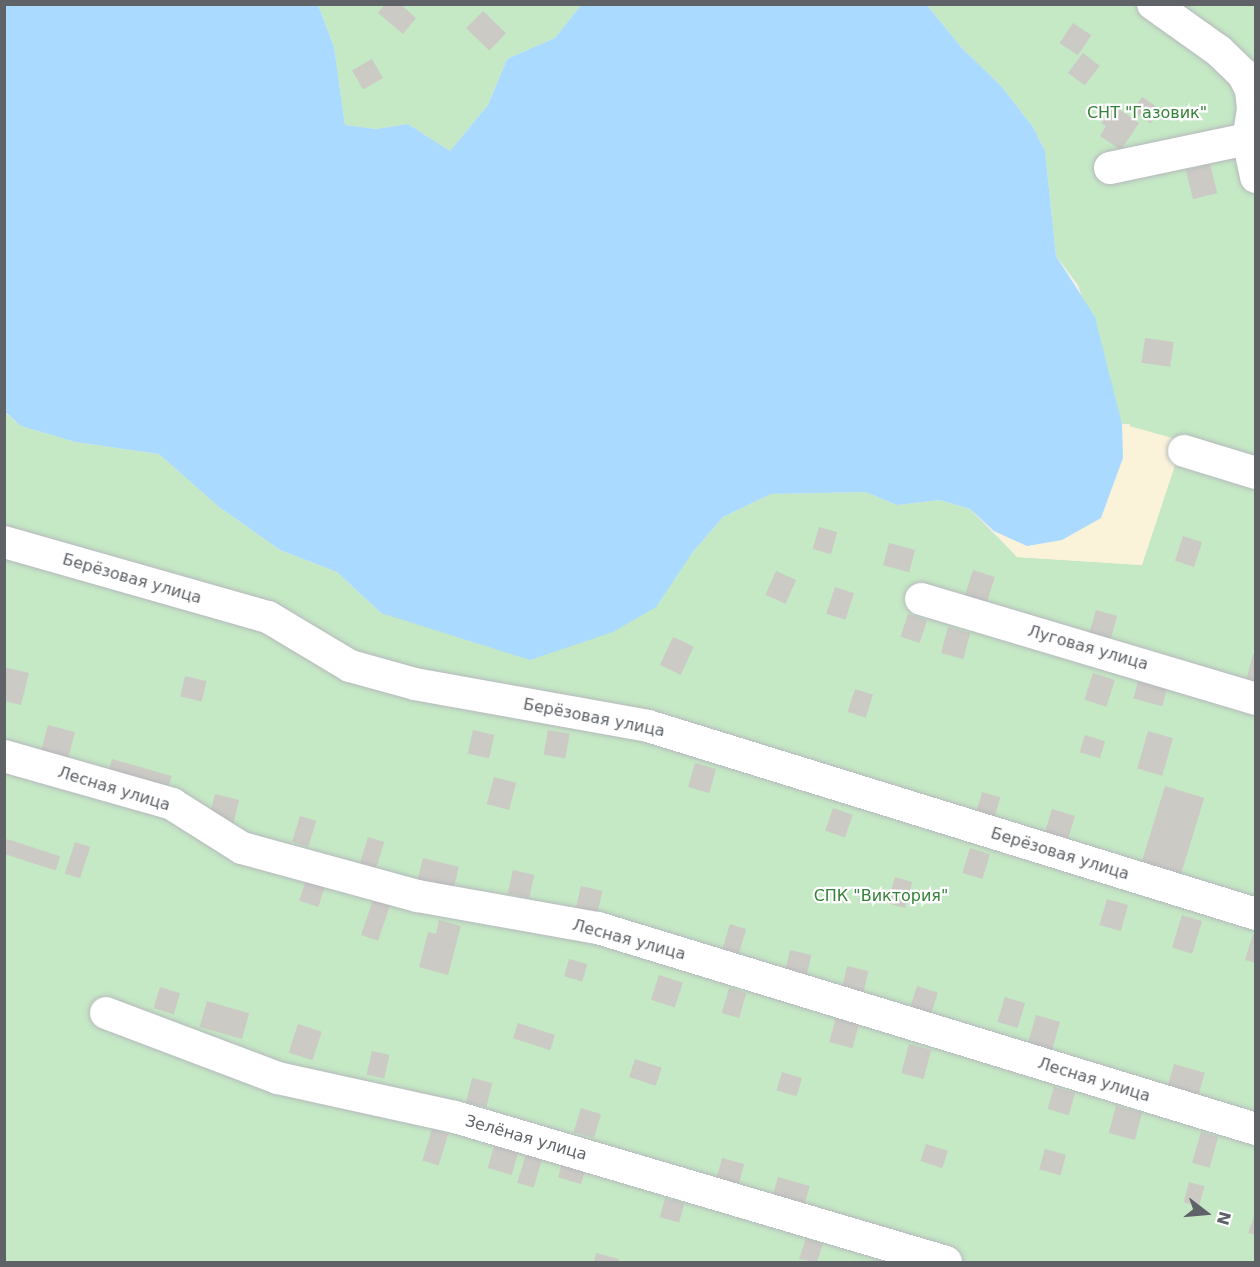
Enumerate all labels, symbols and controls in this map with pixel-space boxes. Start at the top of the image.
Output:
park label: СНТ "Газовик" [1087,103,1207,123]
street label: Берёзовая улица [60,550,204,608]
street label: Луговая улица [1026,622,1150,674]
street label: Берёзовая улица [522,695,666,741]
street label: Лесная улица [56,763,172,815]
street label: Берёзовая улица [988,824,1132,884]
park label: СПК "Виктория" [814,886,948,906]
street label: Лесная улица [570,916,688,964]
street label: Лесная улица [1036,1054,1152,1106]
street label: Зелёная улица [463,1111,589,1165]
north arrow [1176,1183,1236,1243]
text: N [1213,1209,1235,1227]

